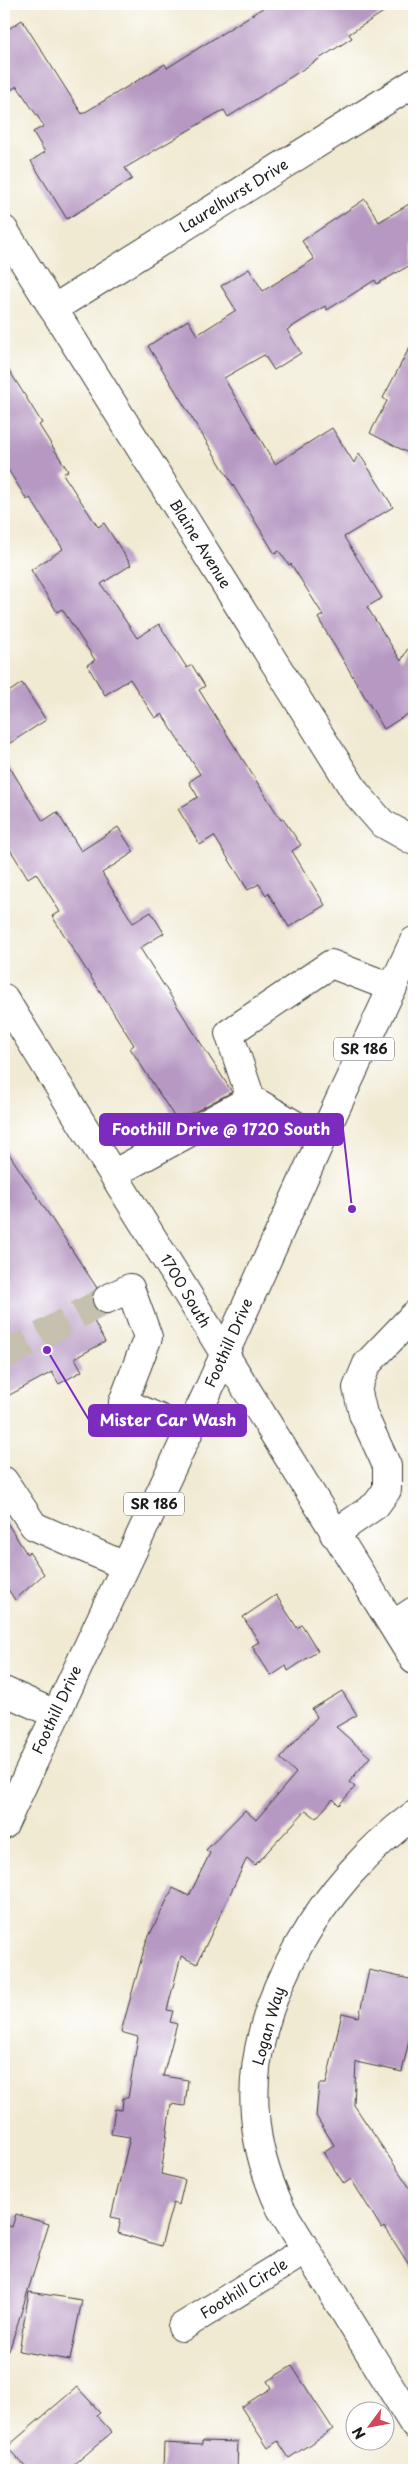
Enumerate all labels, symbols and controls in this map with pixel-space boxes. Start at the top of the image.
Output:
street label: Laurelhurst Drive [174,152,292,237]
street label: Blaine Avenue [165,494,238,592]
road number: SR 186 [334,1038,394,1060]
callout: Foothill Drive @ 1720 South [100,1114,343,1145]
text: Foothill Drive @ 1720 South [112,1116,330,1140]
street label: 1700 South [155,1249,217,1331]
street label: Foothill Drive [198,1294,258,1391]
callout: Mister Car Wash [89,1405,246,1436]
text: Mister Car Wash [100,1407,236,1431]
road number: SR 186 [124,1492,184,1516]
street label: Foothill Drive [25,1661,86,1758]
street label: Logan Way [245,1984,290,2068]
street label: Foothill Circle [195,2252,292,2324]
north arrow [346,2402,396,2452]
text: N [347,2423,370,2443]

